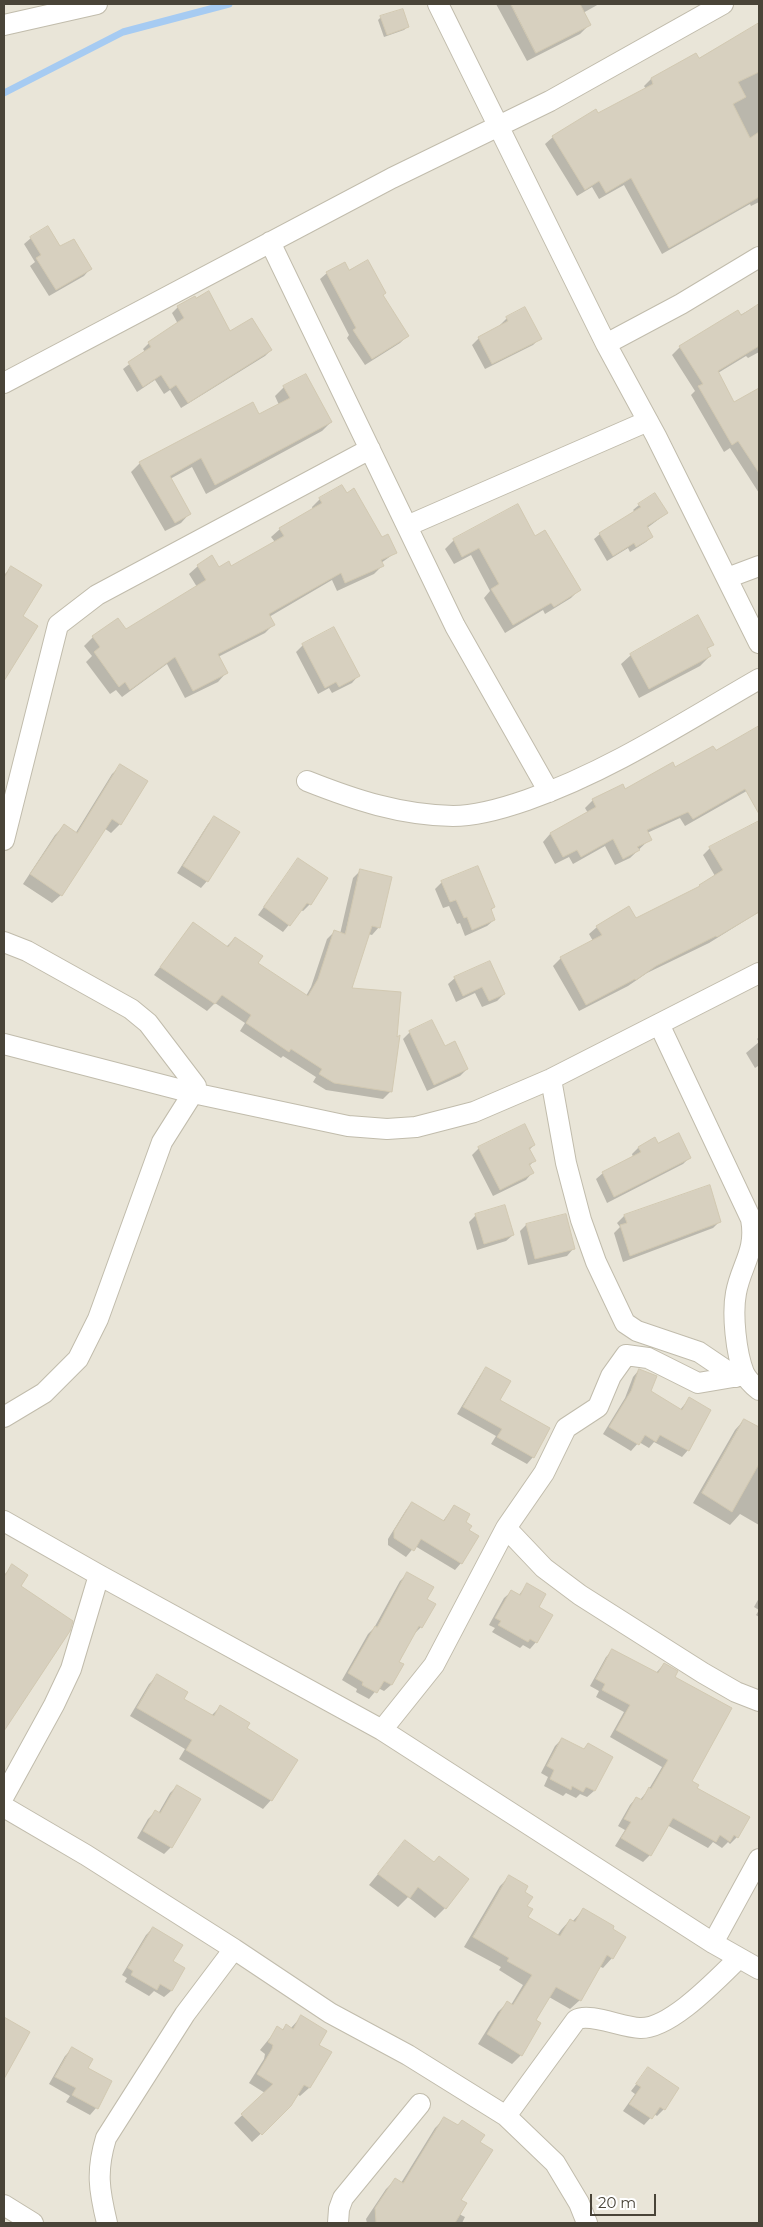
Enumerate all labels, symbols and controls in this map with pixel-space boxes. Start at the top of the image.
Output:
scale bar [593,2184,659,2216]
text: 20 m [598,2193,636,2212]

